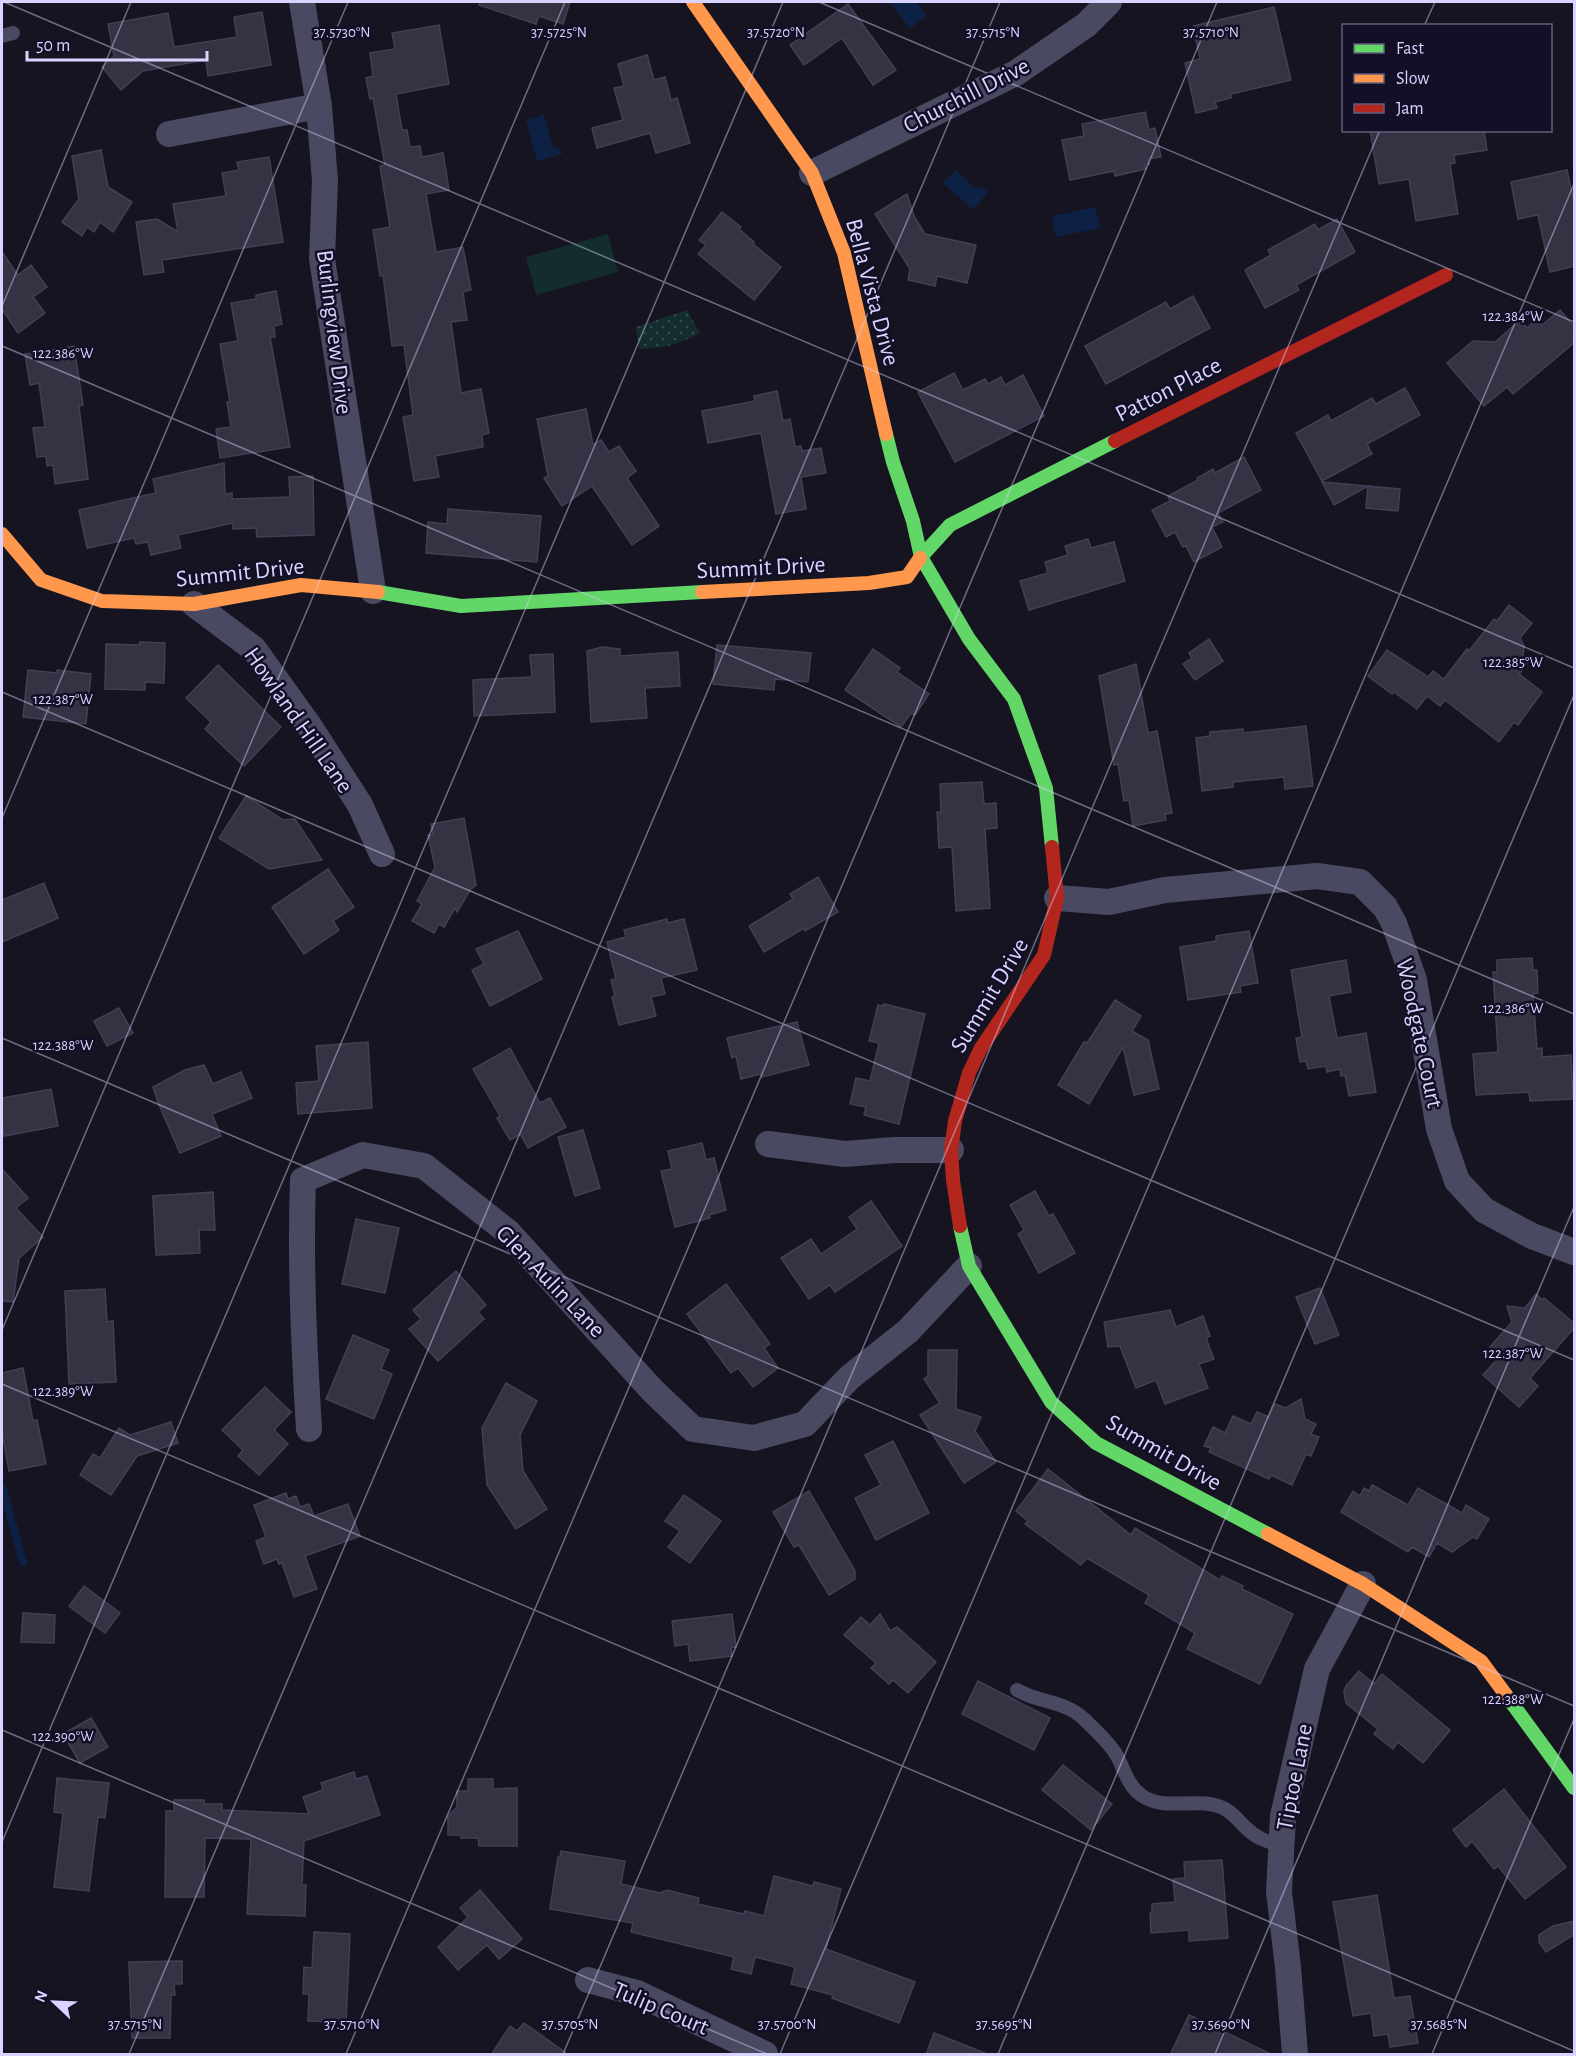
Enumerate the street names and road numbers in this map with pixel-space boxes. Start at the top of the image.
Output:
street label: Churchill Drive [900,54,1033,138]
street label: Bella Vista Drive [841,216,903,369]
street label: Burlingview Drive [312,248,356,416]
street label: Patton Place [1112,353,1225,427]
street label: Summit Drive [696,553,826,583]
street label: Summit Drive [175,554,305,592]
street label: Howland Hill Lane [239,643,357,798]
street label: Summit Drive [946,934,1033,1057]
street label: Woodgate Court [1391,956,1447,1111]
street label: Glen Aulin Lane [491,1221,609,1342]
street label: Summit Drive [1102,1410,1225,1495]
street label: Tiptoe Lane [1273,1722,1317,1833]
street label: Tulip Court [609,1978,712,2040]

